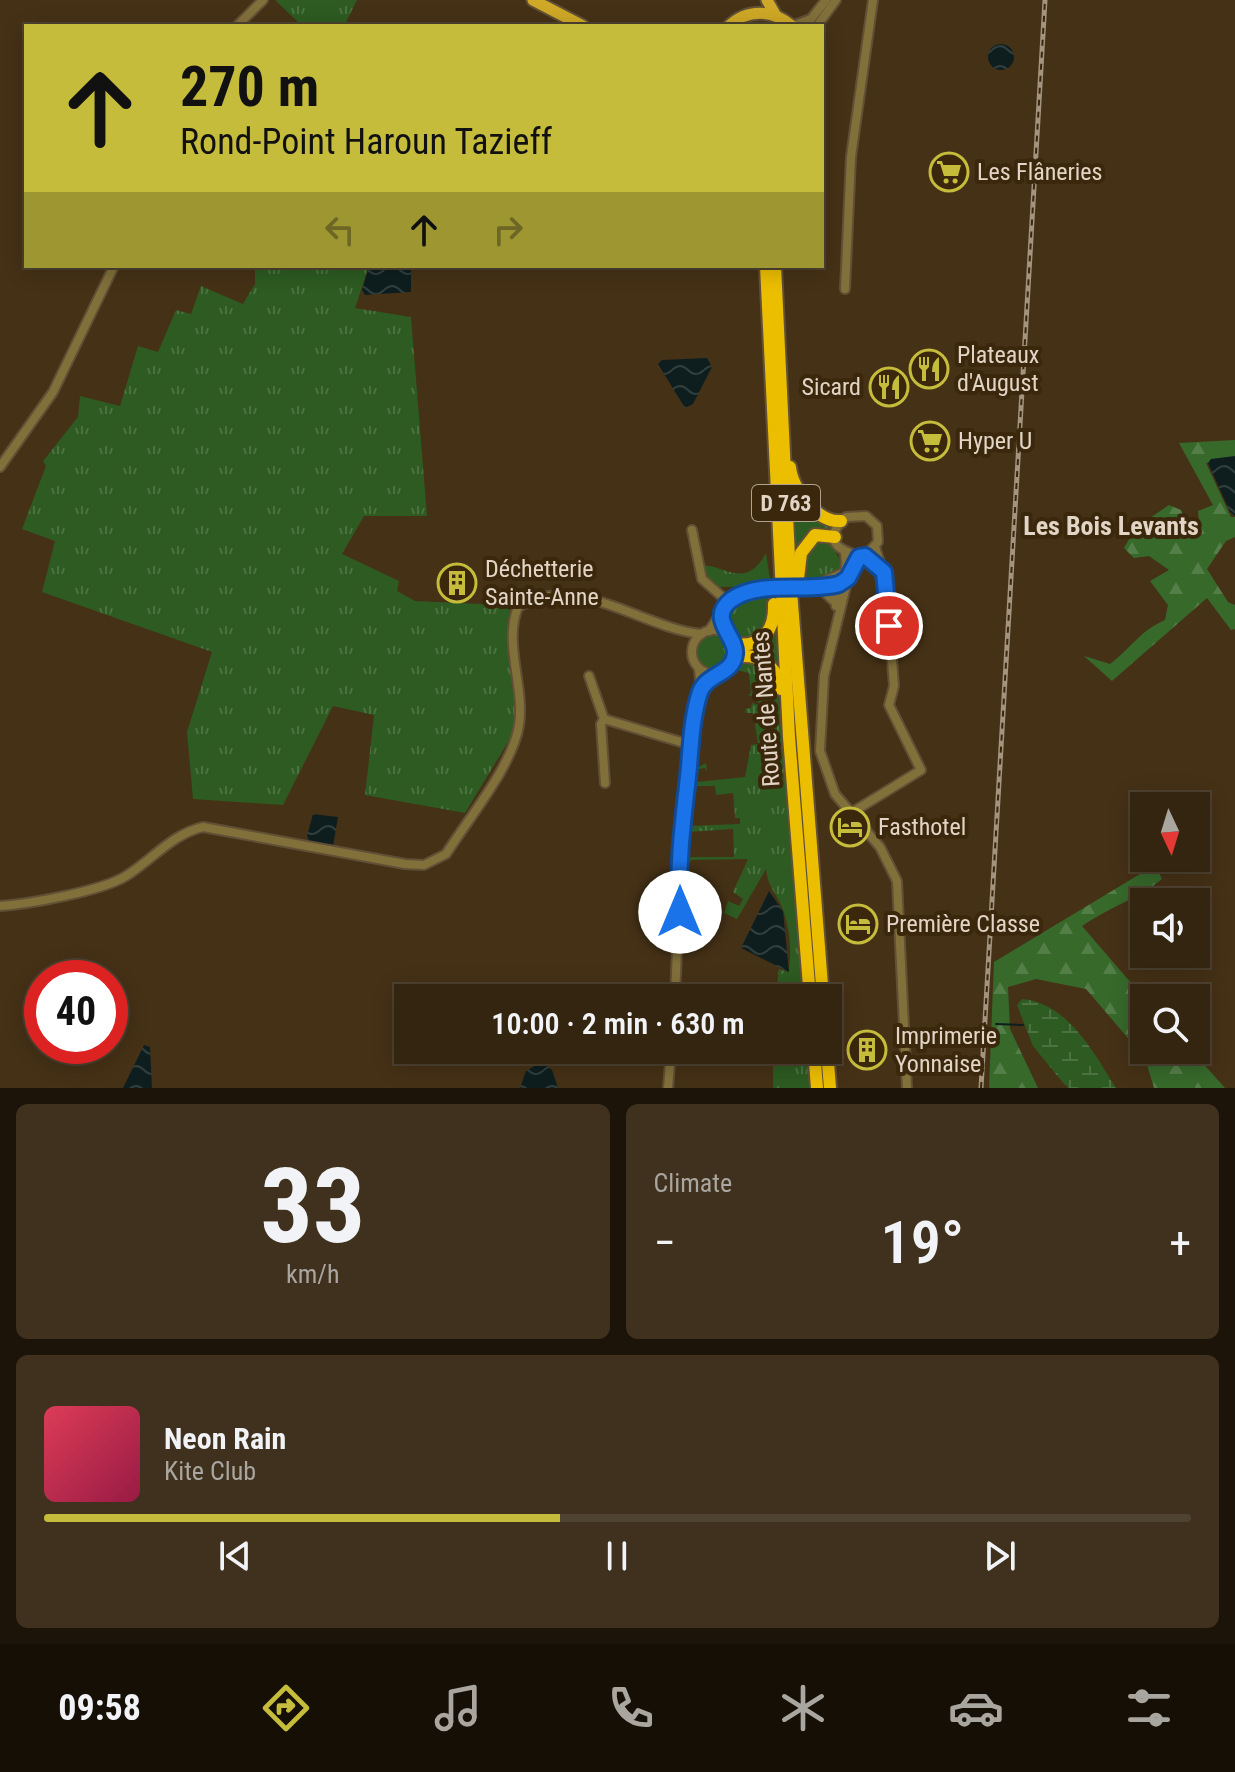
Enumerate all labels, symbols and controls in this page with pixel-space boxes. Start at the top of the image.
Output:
text: 270 m [180,54,319,120]
icon: ahead [48,56,152,160]
text: Rond-Point Haroun Tazieff [180,121,552,163]
supermarket icon: Les Flâneries [928,151,970,193]
place label: Les Flâneries [977,158,1103,186]
icon: left [318,208,362,252]
icon: ahead [402,208,446,252]
icon: right [486,208,530,252]
place label: Plateaux d'August [957,341,1039,397]
restaurant icon: Plateaux d'August [908,348,950,390]
restaurant icon: Sicard [868,366,910,408]
place label: Sicard [801,373,861,401]
supermarket icon: Hyper U [909,420,951,462]
place label: Hyper U [958,427,1032,455]
road number: D 763 [752,485,820,521]
district label: Les Bois Levants [1023,511,1199,541]
place label: Déchetterie Sainte-Anne [485,555,599,611]
building icon: Déchetterie Sainte-Anne [436,562,478,604]
pin [855,592,923,660]
icon: arrive [867,604,911,648]
street label: Route de Nantes [747,630,785,788]
north arrow [1130,792,1210,872]
map controls [1130,792,1210,1064]
hotel icon: Fasthotel [829,806,871,848]
place label: Fasthotel [878,813,966,841]
position arrow [638,870,722,954]
button: sound [1130,888,1210,968]
hotel icon: Première Classe [837,903,879,945]
place label: Première Classe [886,910,1040,938]
speed limit sign: 40 [24,960,128,1064]
button: search [1130,984,1210,1064]
text: 10:00 · 2 min · 630 m [491,1006,745,1041]
place label: Imprimerie Yonnaise [895,1022,997,1078]
building icon: Imprimerie Yonnaise [846,1029,888,1071]
text: 33 [260,1146,365,1267]
text: Climate [654,1168,732,1198]
text: 19° [881,1207,964,1278]
text: − [654,1217,676,1269]
text: + [1169,1217,1191,1269]
text: km/h [286,1259,340,1289]
text: Neon Rain [164,1421,286,1456]
text: Kite Club [164,1456,256,1486]
icon: previous [213,1534,257,1578]
icon: pause [595,1534,639,1578]
icon: next [978,1534,1022,1578]
icon: directions [258,1680,314,1736]
icon: music [430,1680,486,1736]
icon: phone [603,1680,659,1736]
icon: climate [775,1680,831,1736]
icon: car [948,1680,1004,1736]
icon: filters [1121,1680,1177,1736]
text: 09:58 [58,1687,141,1729]

